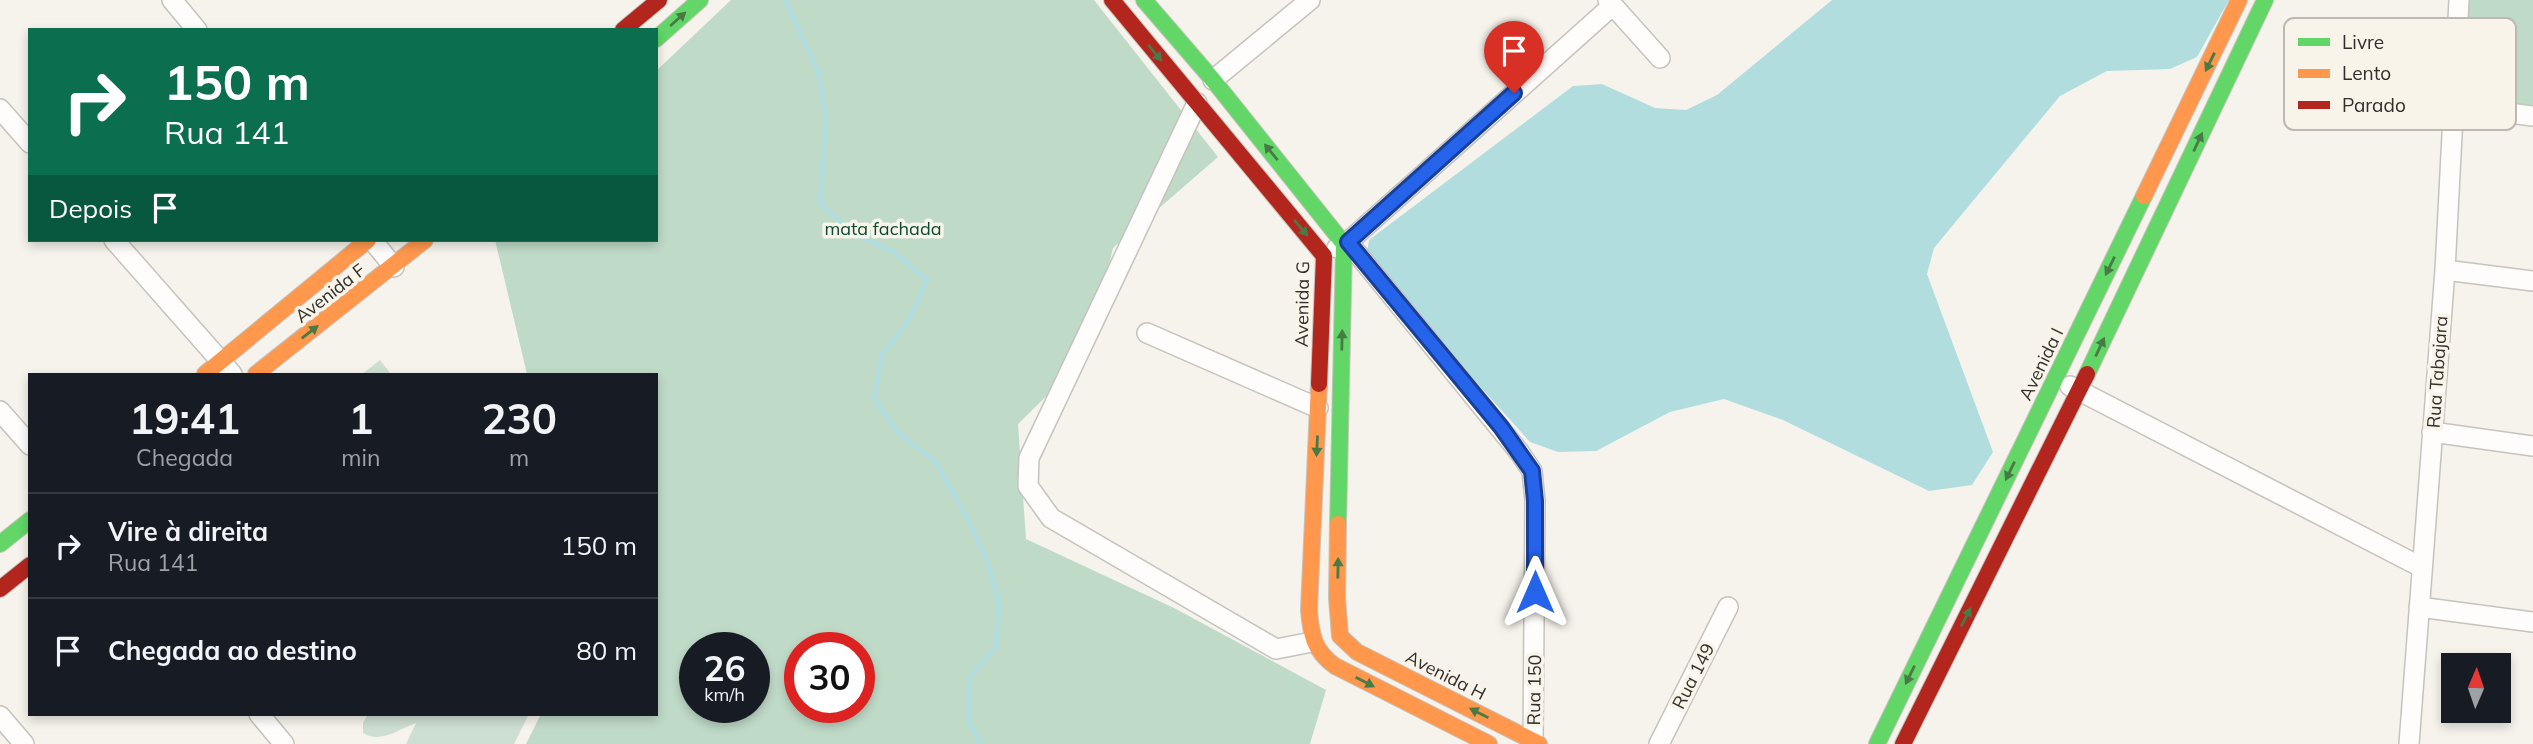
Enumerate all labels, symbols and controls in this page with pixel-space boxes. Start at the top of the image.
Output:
one-way arrow [669,12,686,28]
legend [2284,18,2516,130]
pin [1484,21,1544,93]
text: Livre [2342,30,2384,54]
icon: arrive [1495,32,1533,70]
one-way arrow [1148,43,1163,61]
text: 150 m [164,51,310,112]
one-way arrow [2204,52,2215,72]
icon: right [49,56,140,147]
text: Lento [2342,61,2391,85]
text: Parado [2342,93,2406,117]
text: Rua 141 [164,112,290,152]
one-way arrow [2192,132,2204,152]
one-way arrow [1264,144,1279,161]
icon: arrive [146,189,184,227]
text: Depois [49,192,132,225]
park label: mata fachada [824,217,942,240]
one-way arrow [1293,218,1308,236]
one-way arrow [2104,256,2115,276]
street label: Avenida F [290,258,370,328]
street label: Avenida G [1290,261,1314,347]
street label: Rua Tabajara [2422,315,2452,429]
street label: Avenida I [2014,324,2068,404]
one-way arrow [301,326,319,340]
one-way arrow [1336,329,1348,351]
one-way arrow [2095,337,2106,358]
text: 19:41 [129,392,240,445]
text: 1 [348,392,373,445]
text: 230 [481,392,557,445]
one-way arrow [1311,436,1322,458]
text: Chegada [136,443,233,472]
text: min [341,443,380,472]
text: m [509,443,529,472]
one-way arrow [2004,460,2015,481]
text: Vire à direita [108,515,268,548]
icon: right [49,527,87,565]
text: 150 m [561,529,637,562]
text: Rua 141 [108,548,198,577]
position arrow [1498,555,1572,629]
one-way arrow [1332,556,1344,578]
one-way arrow [1961,607,1972,627]
icon: arrive [49,632,87,670]
speed limit sign: 30 [784,632,875,723]
text: Chegada ao destino [108,634,357,667]
text: 80 m [576,634,637,667]
street label: Rua 149 [1667,639,1719,713]
street label: Avenida H [1402,645,1490,705]
text: 26 [703,646,746,690]
north arrow [2441,653,2511,723]
map controls [2441,653,2511,723]
street label: Rua 150 [1522,654,1546,726]
one-way arrow [1905,665,1916,685]
one-way arrow [1355,676,1375,687]
text: km/h [704,683,745,706]
one-way arrow [1468,708,1488,720]

